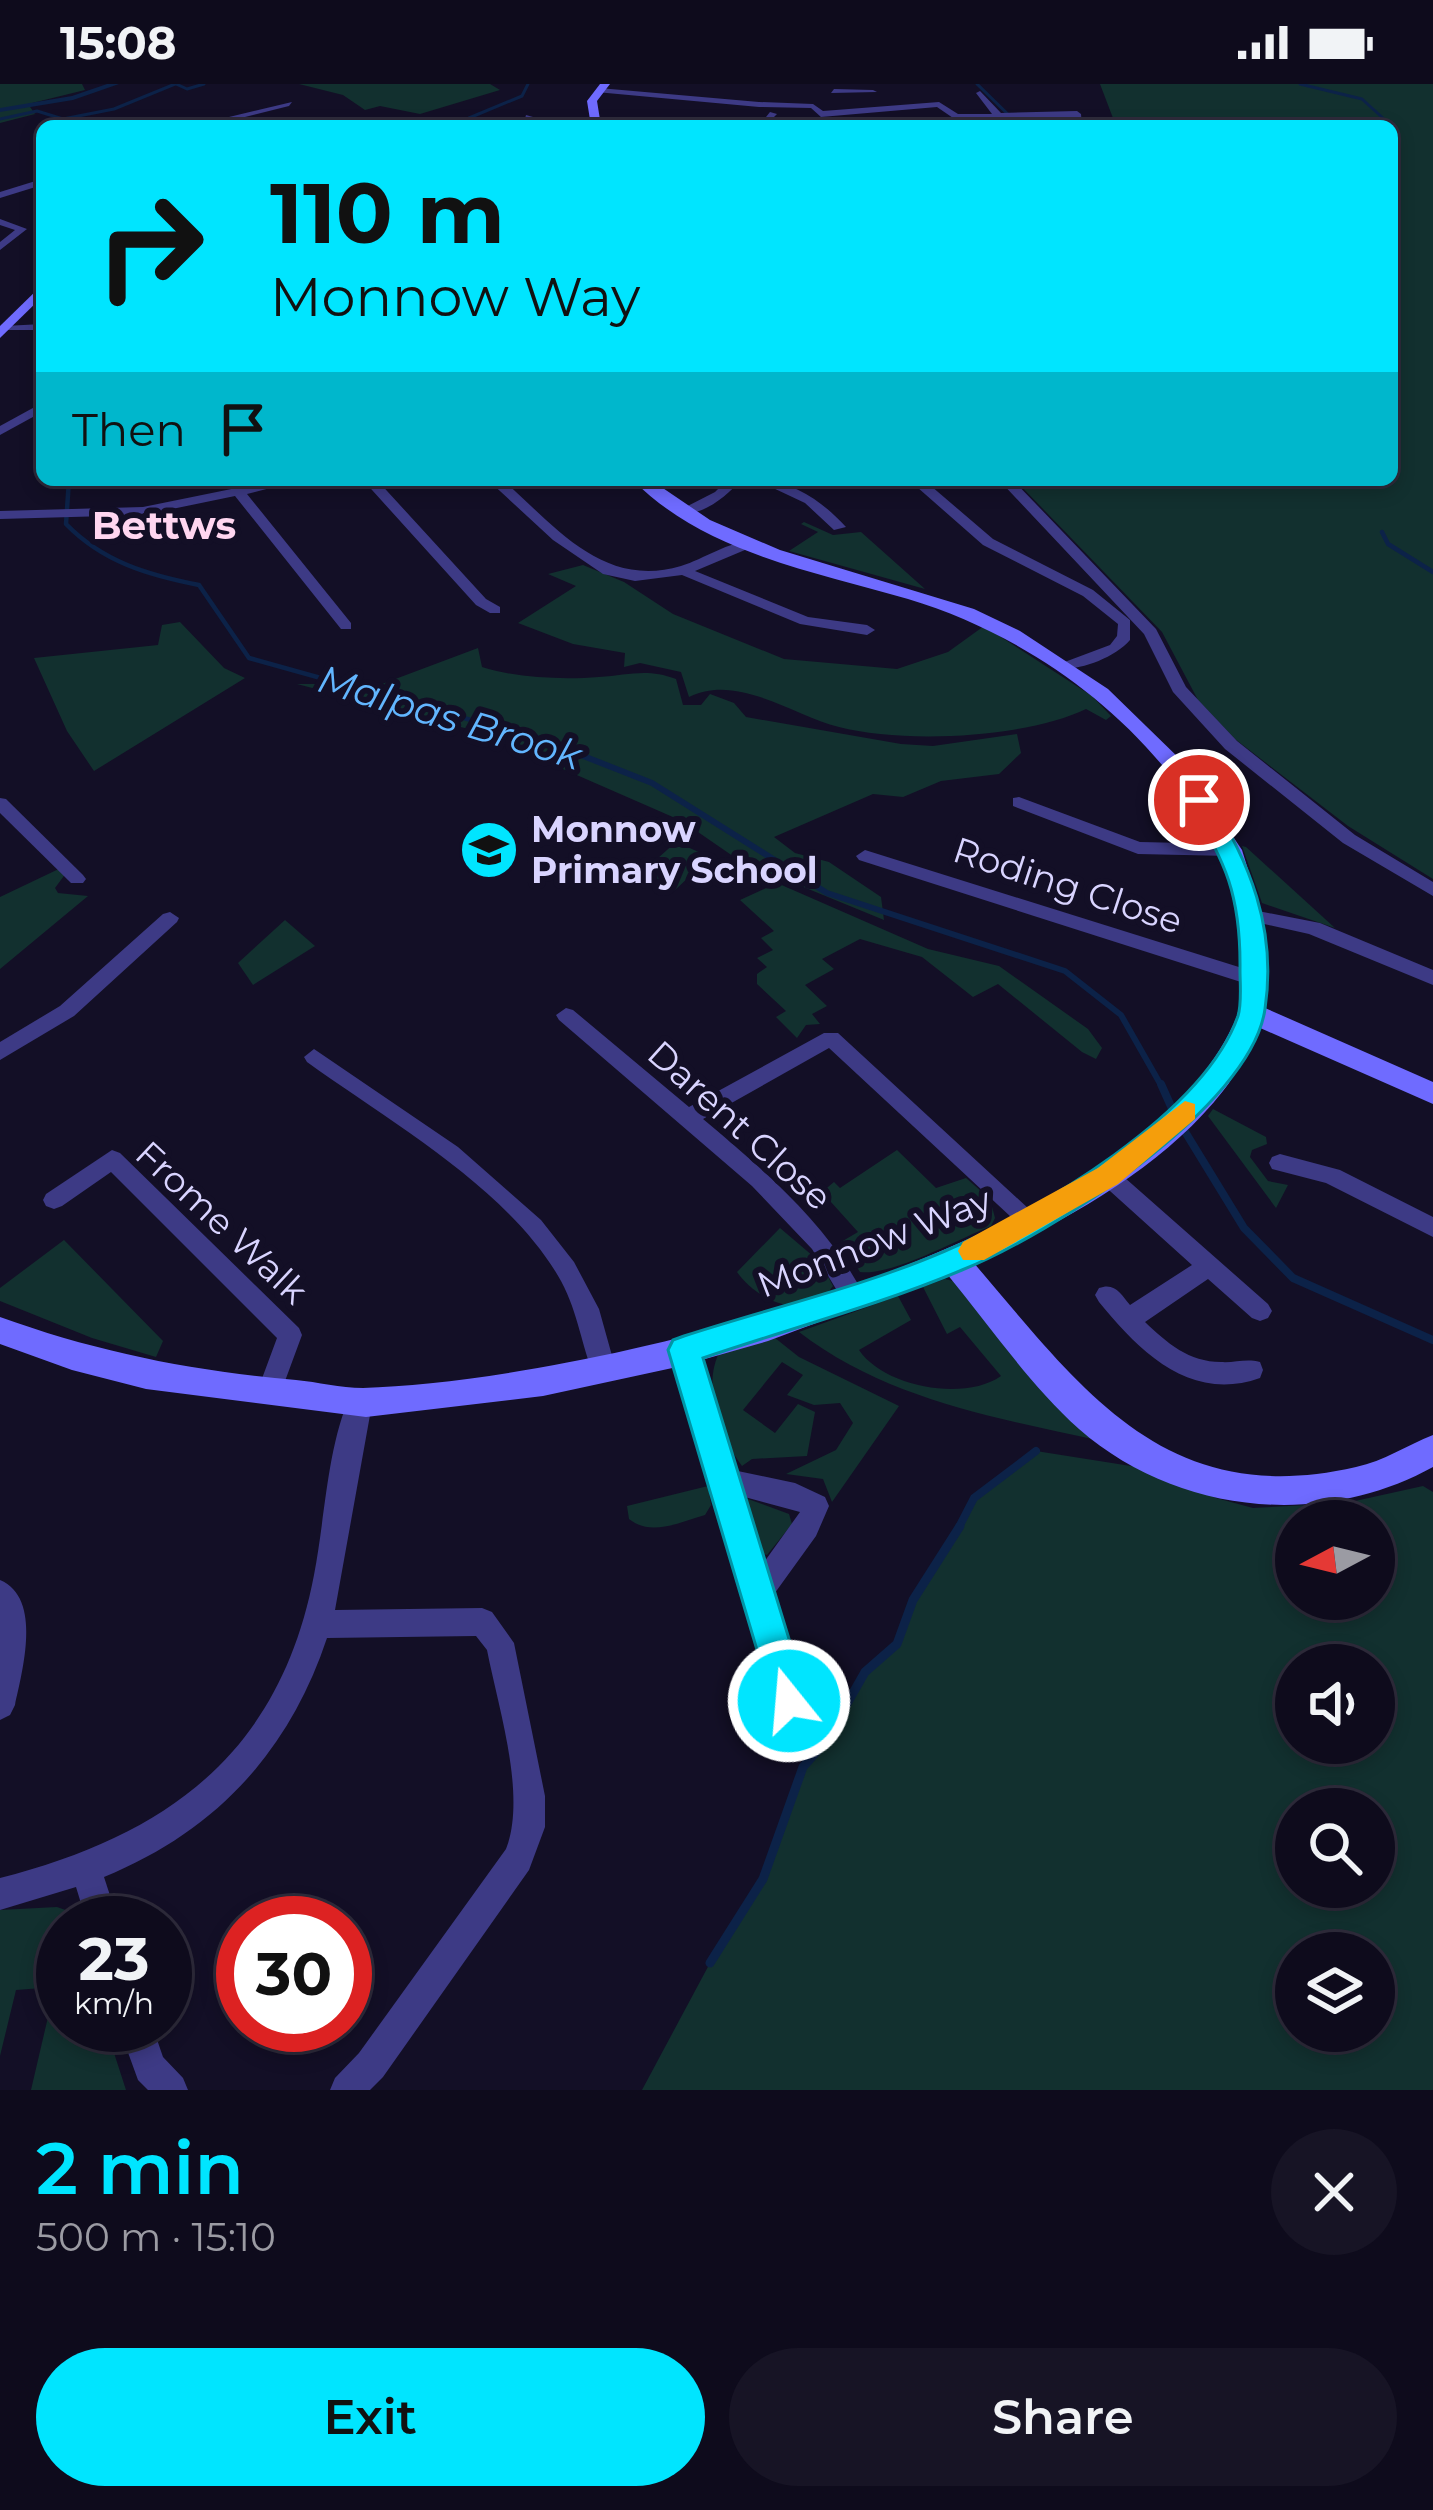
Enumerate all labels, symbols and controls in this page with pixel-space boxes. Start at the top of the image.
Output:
text: 15:08 [60,15,176,70]
text: 110 m [270,162,505,264]
icon: right [72,168,228,324]
text: Monnow Way [270,264,640,330]
icon: arrive [210,396,276,462]
text: Then [72,402,186,457]
district label: Bettws [92,501,236,549]
water label: Malpas Brook [312,654,589,780]
pin [1148,749,1250,851]
icon: arrive [1166,767,1232,833]
place label: Monnow Primary School [531,807,818,892]
school or university icon: Monnow Primary School [458,819,520,881]
street label: Roding Close [948,827,1188,943]
street label: Darent Close [639,1031,841,1219]
street label: Frome Walk [127,1131,317,1313]
street label: Monnow Way [751,1177,998,1307]
north arrow [1275,1500,1395,1620]
map controls [1275,1500,1395,2052]
position arrow [726,1638,852,1764]
button: sound [1275,1644,1395,1764]
button: search [1275,1788,1395,1908]
speed limit sign: 30 [216,1896,372,2052]
text: 23 [79,1922,149,1995]
button: layers [1275,1932,1395,2052]
text: km/h [74,1985,154,2022]
text: 2 min [36,2124,244,2212]
button: close [1271,2129,1397,2255]
text: 500 m · 15:10 [36,2213,276,2261]
button: Exit [36,2348,705,2486]
button: Share [729,2348,1397,2486]

